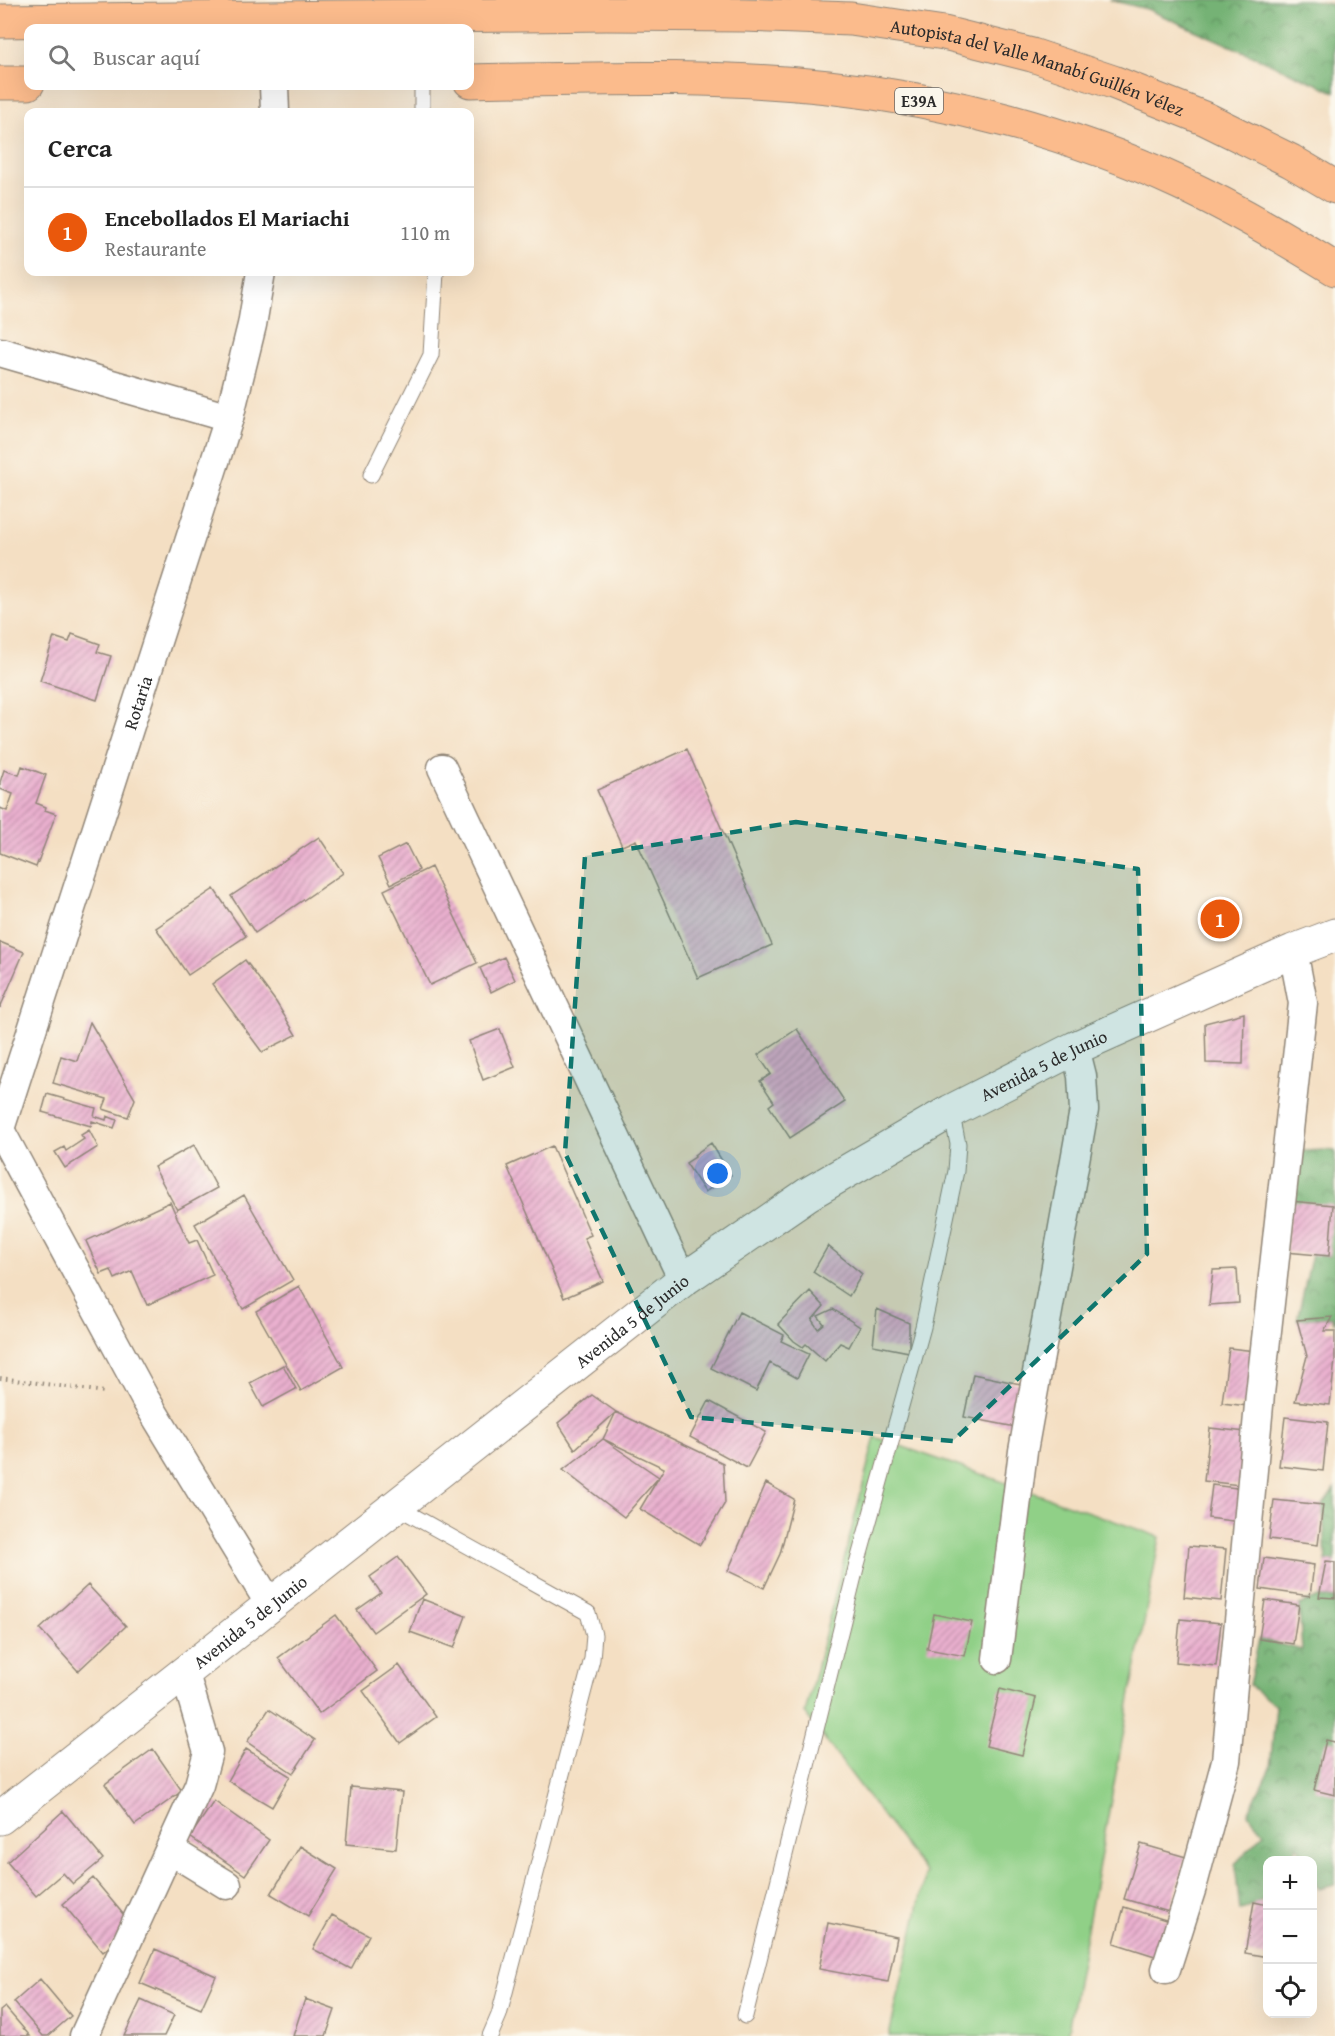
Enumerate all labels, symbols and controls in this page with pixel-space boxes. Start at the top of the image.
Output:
street label: Autopista del Valle Manabí Guillén Vélez [888,12,1188,123]
search box [24,24,474,90]
icon: search [45,41,78,74]
text: Buscar aquí [93,41,200,73]
road number: E39A [895,88,943,114]
text: Cerca [48,128,112,167]
text: Encebollados El Mariachi [105,202,350,234]
text: 1 [62,218,73,247]
text: 110 m [400,218,450,247]
text: Restaurante [105,234,206,263]
street label: Rotaria [116,672,159,733]
pin: 1 [1200,896,1240,942]
street label: Avenida 5 de Junio [975,1022,1111,1108]
your location [703,1159,732,1188]
street label: Avenida 5 de Junio [569,1267,694,1374]
street label: Avenida 5 de Junio [187,1568,313,1675]
map controls [1263,1856,1317,2018]
button: + [1263,1856,1317,1910]
button: − [1263,1910,1317,1964]
button: locate [1263,1964,1317,2018]

